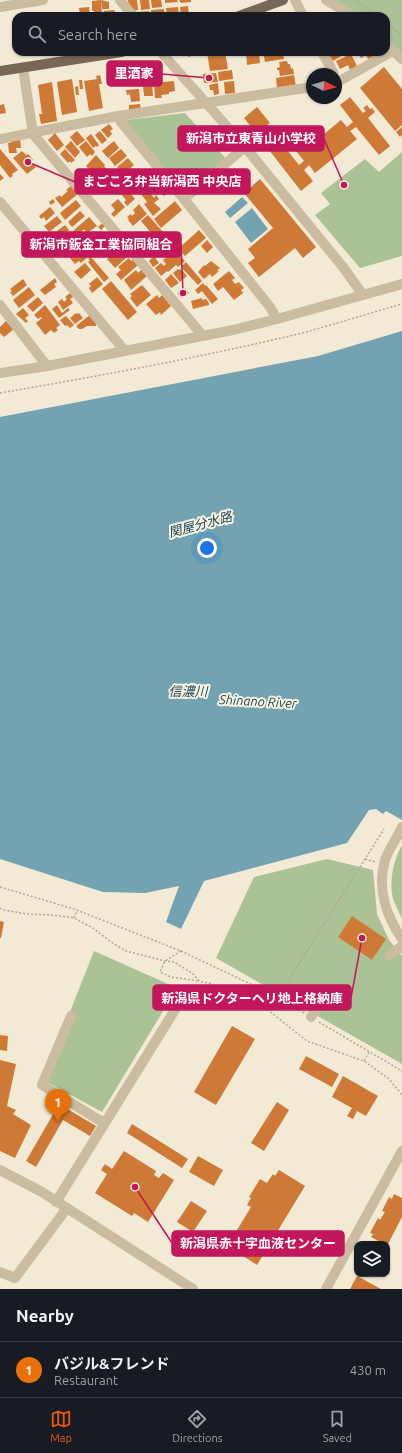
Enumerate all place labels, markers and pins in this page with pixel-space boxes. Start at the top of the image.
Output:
callout: 里酒家 [107,61,162,86]
callout: 新潟市立東青山小学校 [178,126,324,151]
callout: まごころ弁当新潟西 中央店 [75,169,250,194]
callout: 新潟市鈑金工業協同組合 [22,232,181,257]
callout: 新潟県ドクターヘリ地上格納庫 [153,985,351,1010]
pin: 1 [45,1089,71,1122]
callout: 新潟県赤十字血液センター [172,1231,344,1256]

